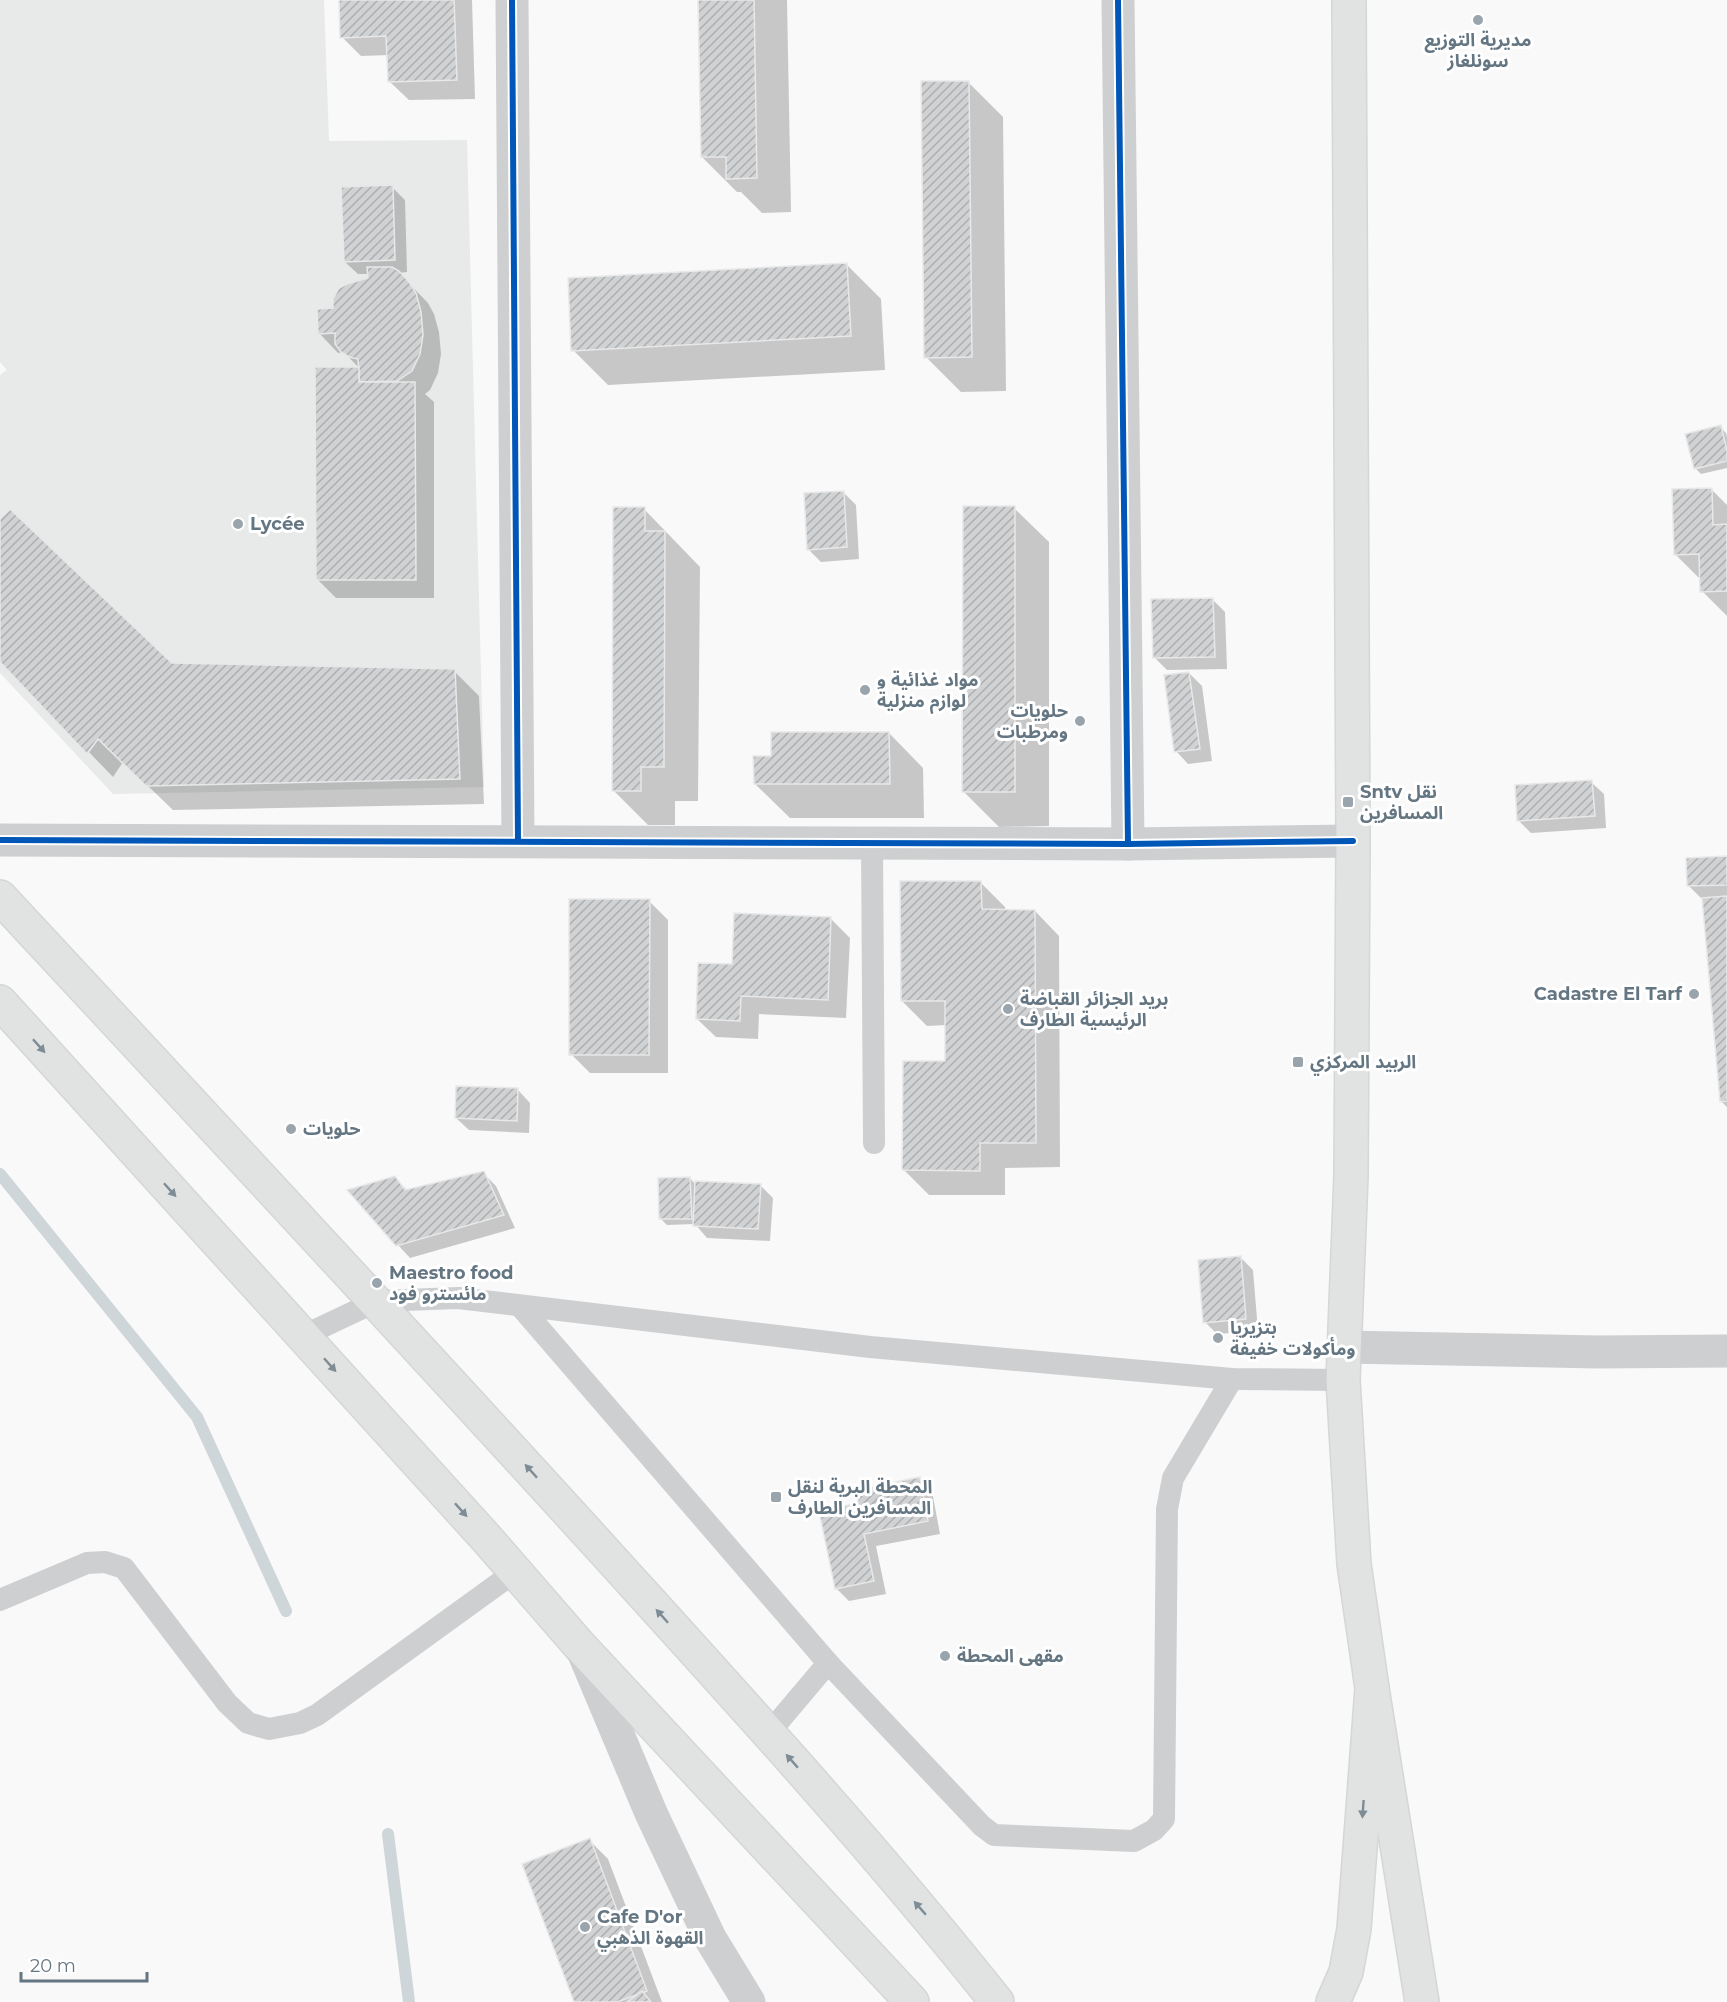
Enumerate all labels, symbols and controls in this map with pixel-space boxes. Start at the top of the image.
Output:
marker: مديرية التوزيع سونلغاز [1471,13,1485,27]
place label: مديرية التوزيع سونلغاز [1425,29,1531,72]
place label: Lycée [250,513,305,535]
marker: Lycée [231,517,245,531]
place label: مواد غذائية و لوازم منزلية [877,669,979,714]
marker: مواد غذائية و لوازم منزلية [858,683,872,697]
place label: حلويات ومرطبات [997,700,1068,743]
marker: حلويات ومرطبات [1073,714,1087,728]
place label: Sntv نقل المسافرين [1360,781,1443,824]
marker: Sntv نقل المسافرين [1341,795,1355,809]
place label: Cadastre El Tarf [1534,983,1683,1005]
marker: Cadastre El Tarf [1687,987,1701,1001]
place label: بريد الجزائر القباضة الرئيسية الطارف [1020,988,1169,1031]
marker: بريد الجزائر القباضة الرئيسية الطارف [1001,1002,1015,1016]
one-way arrow [32,1038,46,1053]
place label: الربيد المركزي [1310,1051,1416,1076]
marker: الربيد المركزي [1291,1055,1305,1069]
place label: حلويات [303,1118,361,1140]
marker: حلويات [284,1122,298,1136]
one-way arrow [163,1182,176,1197]
place label: Maestro food مائسترو فود [389,1262,513,1305]
marker: Maestro food مائسترو فود [370,1276,384,1290]
place label: بتزيريا ومأكولات خفيفة [1230,1317,1355,1360]
marker: بتزيريا ومأكولات خفيفة [1211,1331,1225,1345]
one-way arrow [323,1358,337,1373]
one-way arrow [525,1464,538,1479]
place label: المحطة البرية لنقل المسافرين الطارف [788,1476,932,1519]
marker: المحطة البرية لنقل المسافرين الطارف [769,1490,783,1504]
one-way arrow [454,1502,467,1517]
one-way arrow [655,1608,669,1623]
place label: مقهى المحطة [957,1645,1064,1667]
marker: مقهى المحطة [938,1649,952,1663]
one-way arrow [786,1753,799,1769]
one-way arrow [1359,1800,1368,1819]
one-way arrow [914,1901,927,1916]
place label: Cafe D'or القهوة الذهبي [597,1906,703,1952]
marker: Cafe D'or القهوة الذهبي [578,1920,592,1934]
scale bar [21,1945,147,1983]
text: 20 m [30,1955,76,1977]

